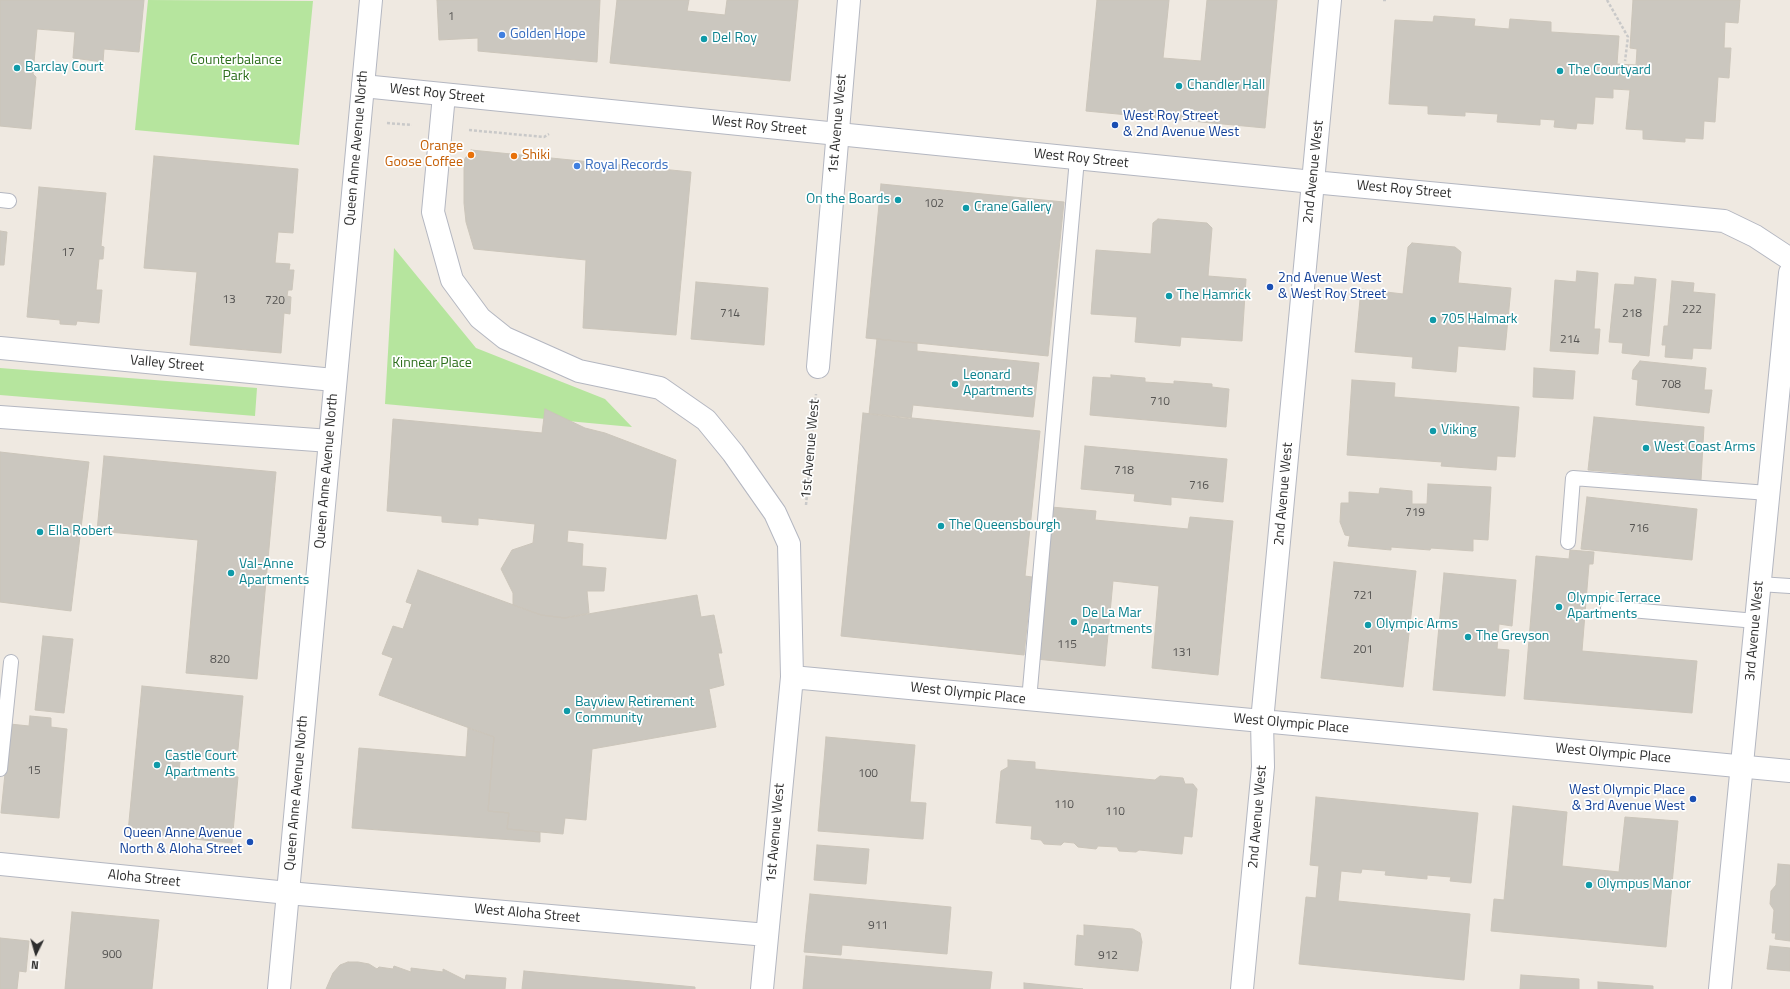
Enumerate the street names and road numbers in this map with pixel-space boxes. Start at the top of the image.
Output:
street label: Queen Anne Avenue North [342,70,372,226]
street label: 1st Avenue West [825,74,851,174]
street label: West Roy Street [389,81,485,107]
street label: West Roy Street [711,113,807,139]
street label: 2nd Avenue West [1300,120,1328,224]
street label: West Roy Street [1033,146,1129,172]
street label: West Roy Street [1356,177,1452,203]
street label: Valley Street [129,352,205,376]
street label: Queen Anne Avenue North [312,393,342,549]
street label: 1st Avenue West [798,399,824,499]
street label: 2nd Avenue West [1271,442,1297,546]
street label: 3rd Avenue West [1742,580,1768,682]
street label: West Olympic Place [909,680,1027,708]
street label: West Olympic Place [1233,711,1349,737]
street label: Queen Anne Avenue North [282,715,312,871]
street label: West Olympic Place [1555,741,1671,767]
street label: 2nd Avenue West [1245,765,1271,869]
street label: 1st Avenue West [763,783,789,883]
street label: Aloha Street [107,867,181,891]
street label: West Aloha Street [473,901,581,927]

